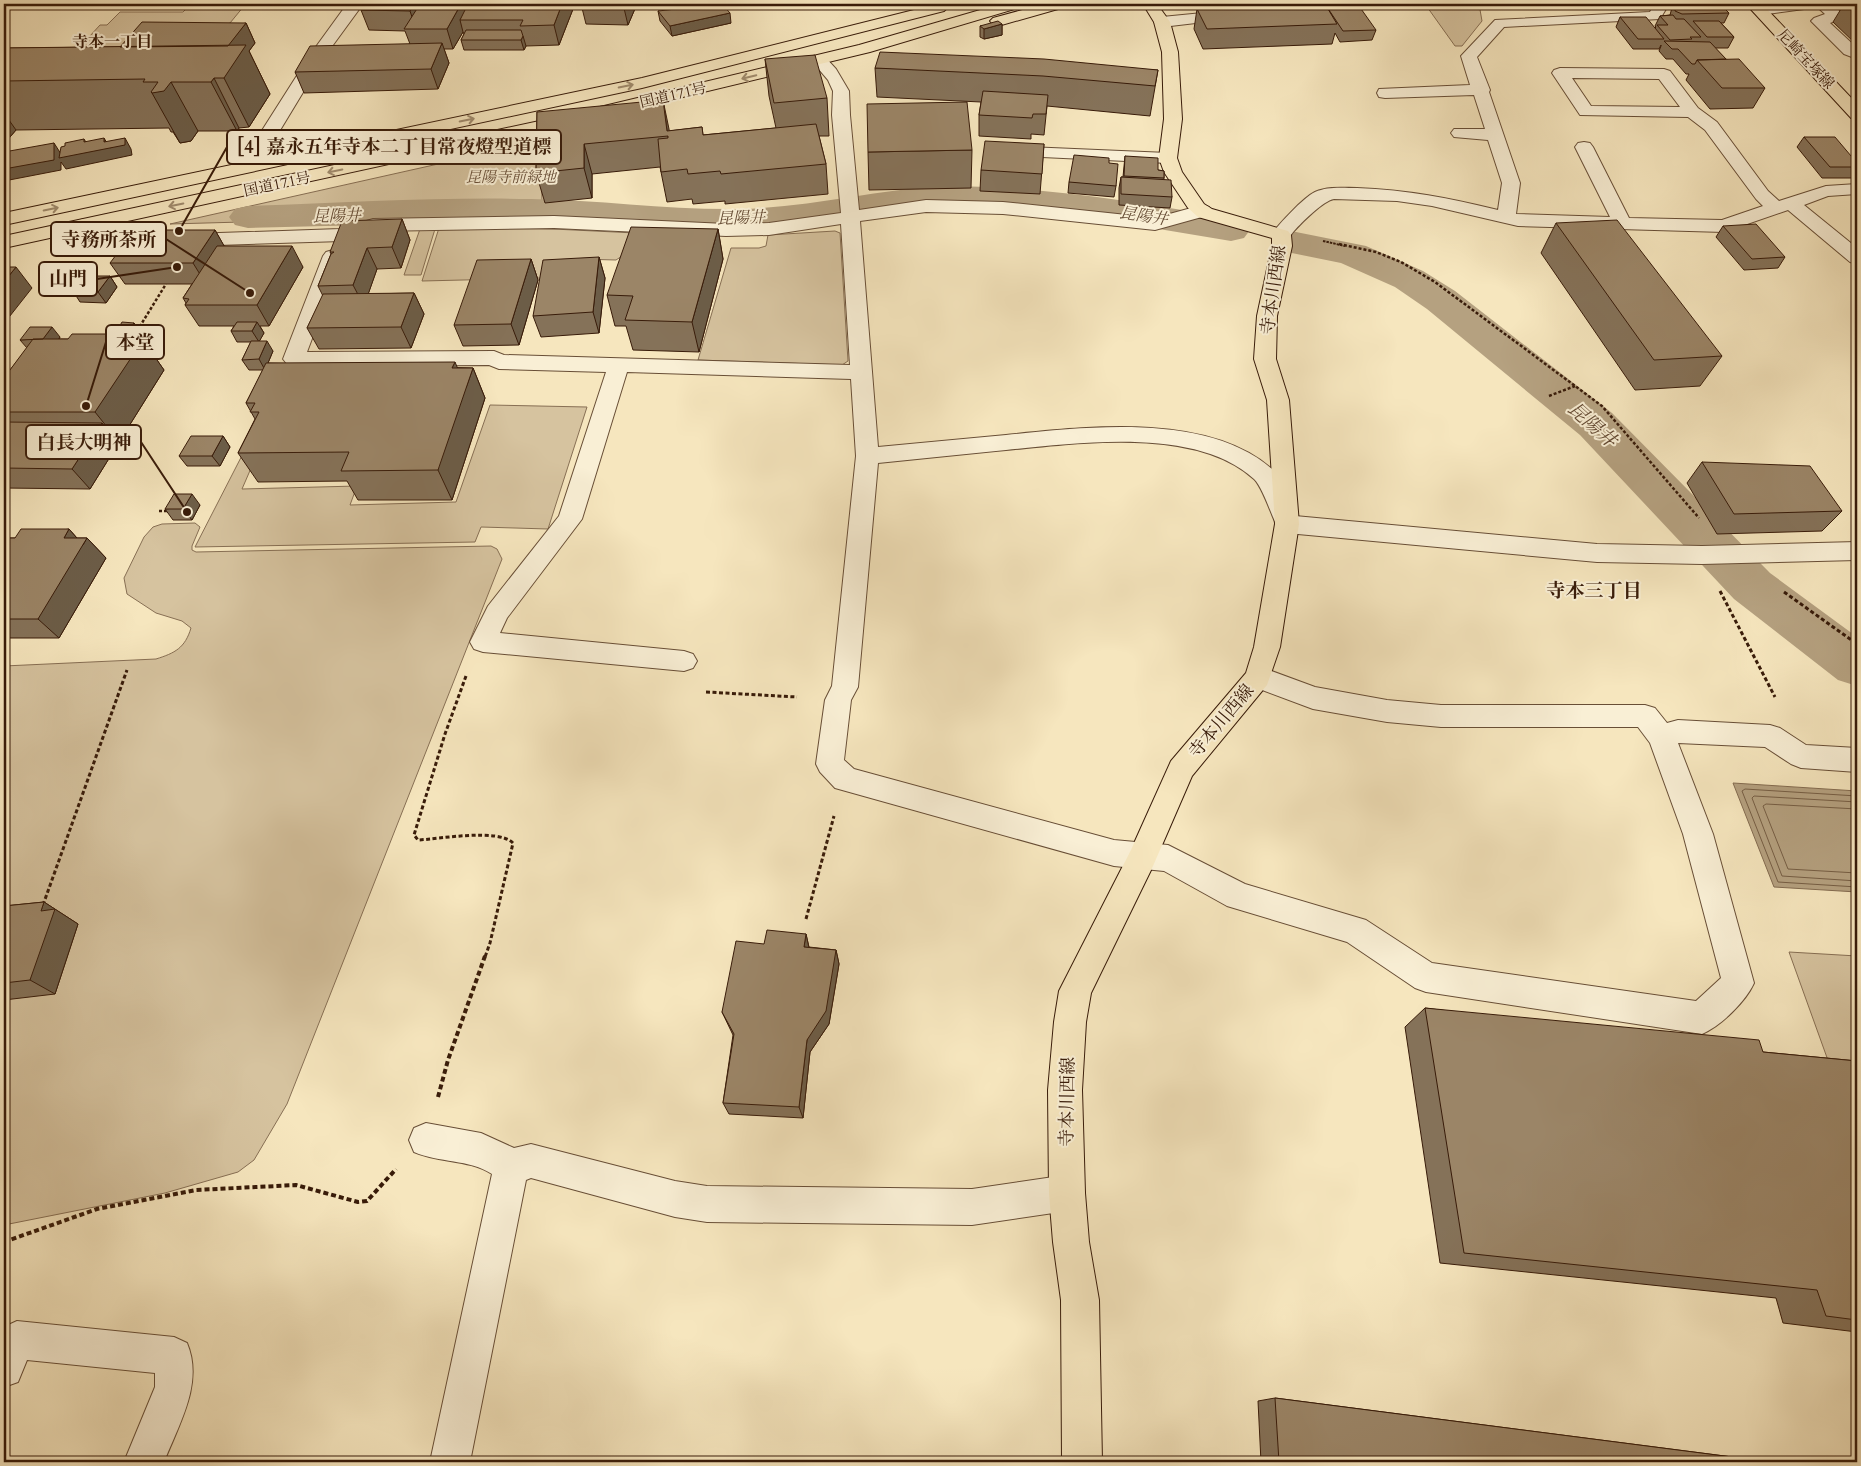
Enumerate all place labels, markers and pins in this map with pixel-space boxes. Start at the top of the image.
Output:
callout: [4] 嘉永五年寺本二丁目常夜燈型道標 [227,130,561,164]
callout: 寺務所茶所 [51,222,166,256]
callout: 山門 [39,262,97,296]
callout: 本堂 [106,325,164,359]
callout: 白長大明神 [26,425,141,459]

